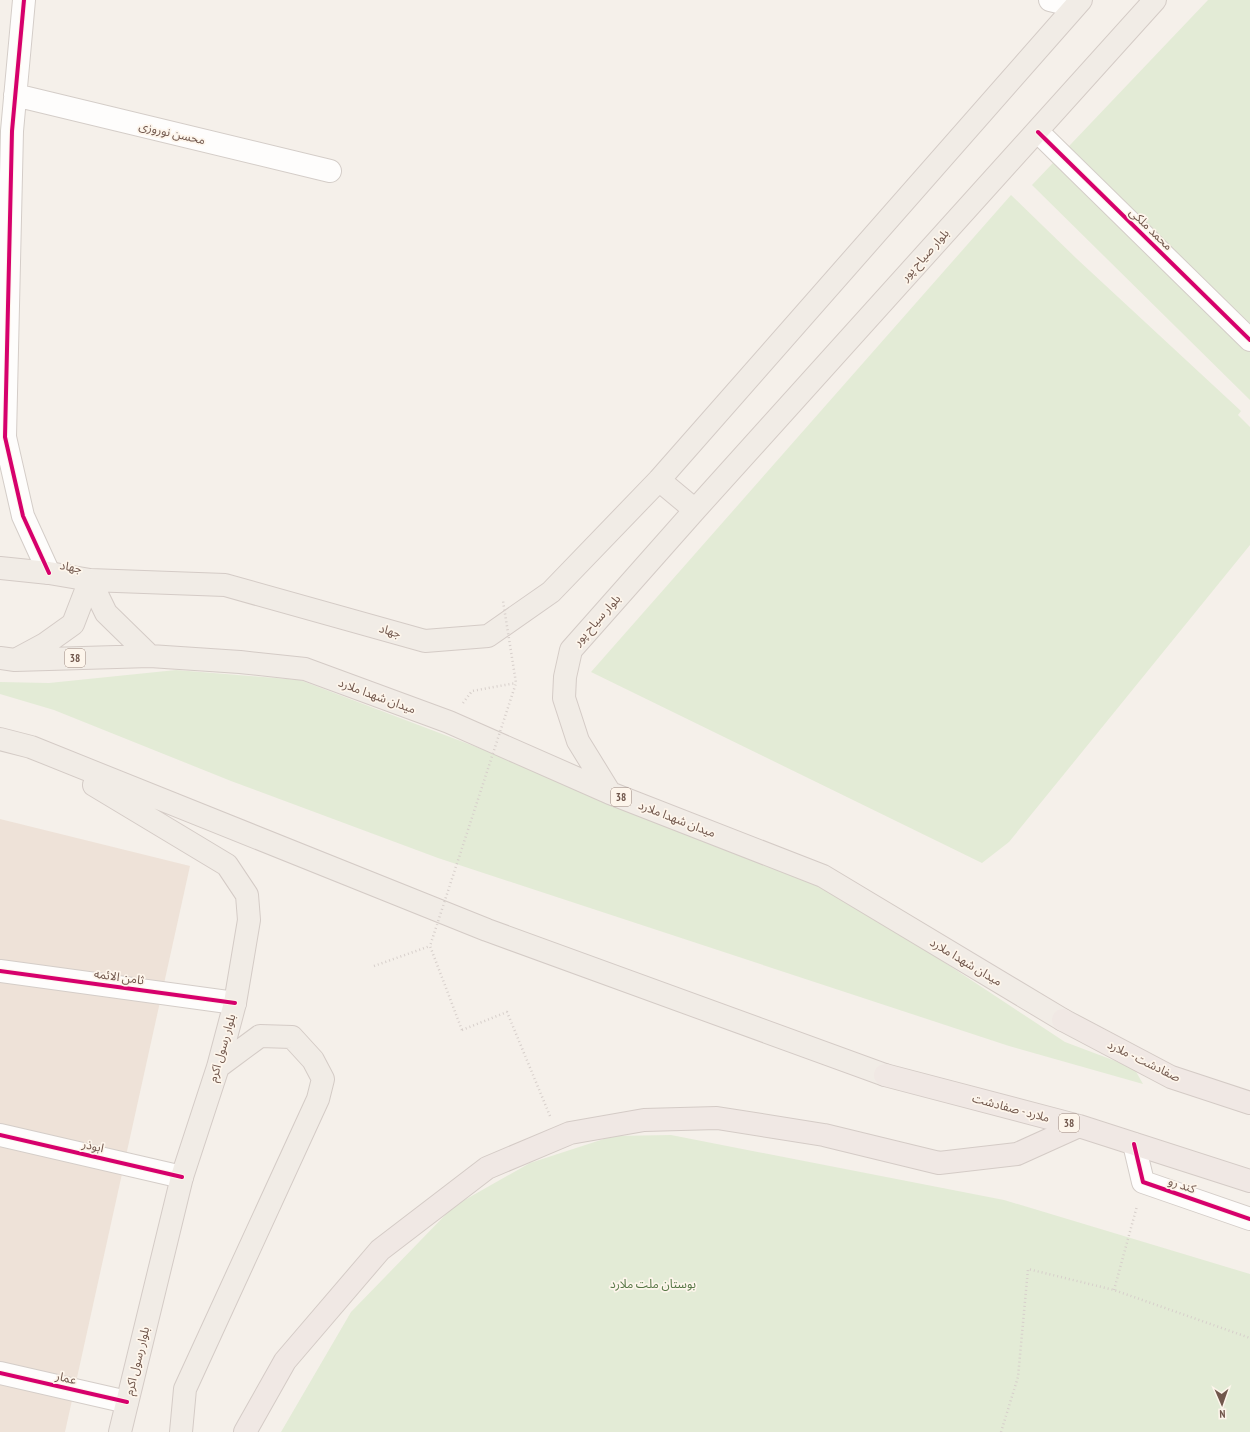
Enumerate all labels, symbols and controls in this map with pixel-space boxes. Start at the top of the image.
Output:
street label: محسن نوروزی [137,118,207,147]
street label: محمد ملکی [1126,204,1176,253]
street label: بلوار صیاح پور [897,226,953,286]
street label: جهاد [59,557,83,576]
street label: بلوار سیاح پور [569,591,625,650]
street label: جهاد [377,620,403,641]
road number: 38 [65,649,85,667]
street label: میدان شهدا ملارد [336,675,418,717]
road number: 38 [611,788,631,806]
street label: میدان شهدا ملارد [637,797,718,840]
street label: میدان شهدا ملارد [928,934,1005,989]
street label: ثامن الائمه [93,966,146,988]
street label: بلوار رسول اکرم [205,1012,240,1084]
street label: صفادشت - ملارد [1105,1036,1183,1085]
street label: ملارد - صفادشت [971,1090,1051,1125]
road number: 38 [1059,1114,1079,1132]
street label: ابوذر [80,1136,106,1155]
street label: کند رو [1167,1173,1199,1196]
park label: بوستان ملت ملارد [610,1276,696,1291]
street label: بلوار رسول اکرم [121,1325,154,1397]
street label: عمار [53,1368,78,1387]
north arrow [1202,1384,1242,1424]
text: N [1219,1407,1226,1421]

